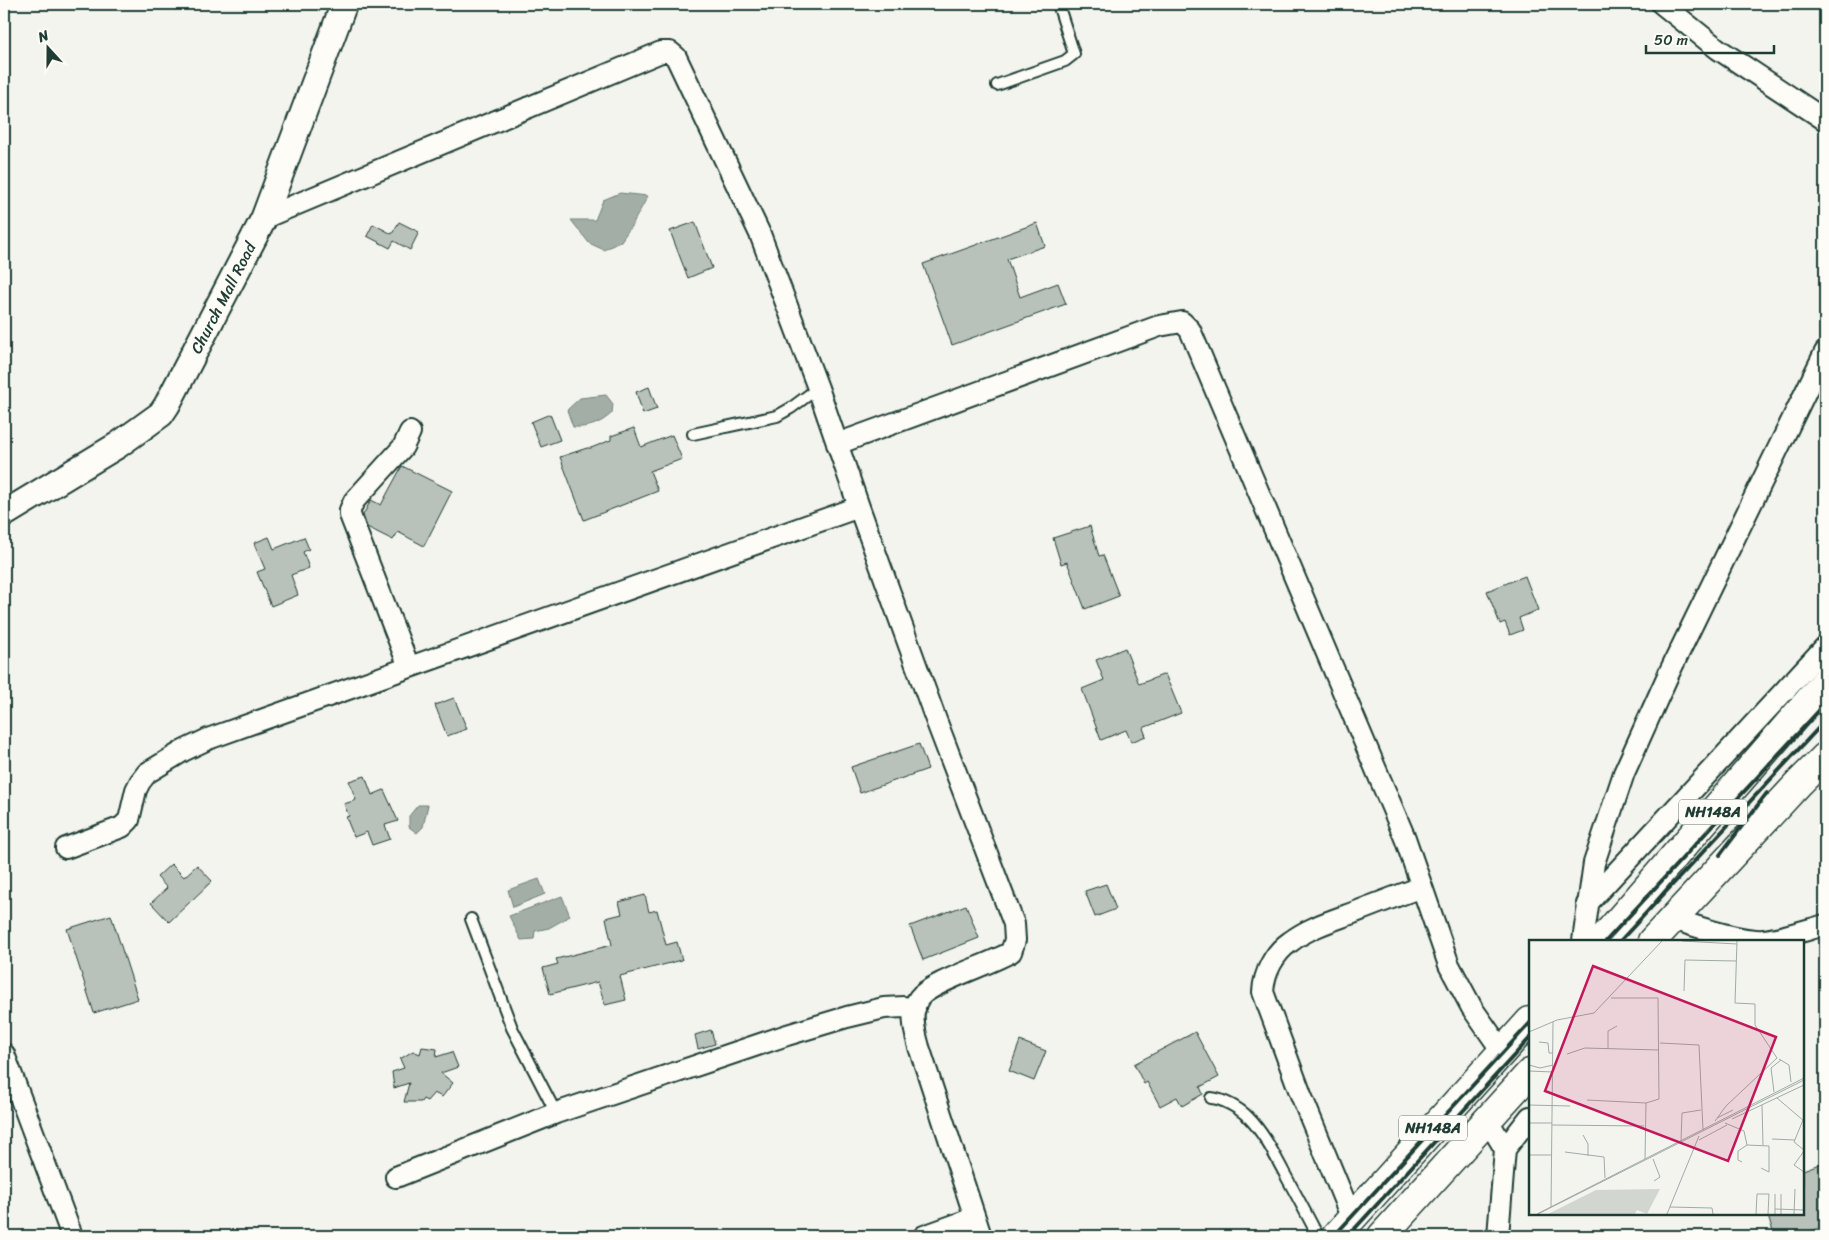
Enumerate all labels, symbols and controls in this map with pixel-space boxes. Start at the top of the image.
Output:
north arrow [22,22,72,72]
scale bar [1646,22,1774,54]
text: N [34,23,53,50]
text: 50 m [1654,27,1689,53]
street label: Church Mall Road [182,235,265,359]
road number: NH148A [1679,800,1747,824]
inset map [1529,940,1804,1215]
road number: NH148A [1399,1116,1467,1140]

